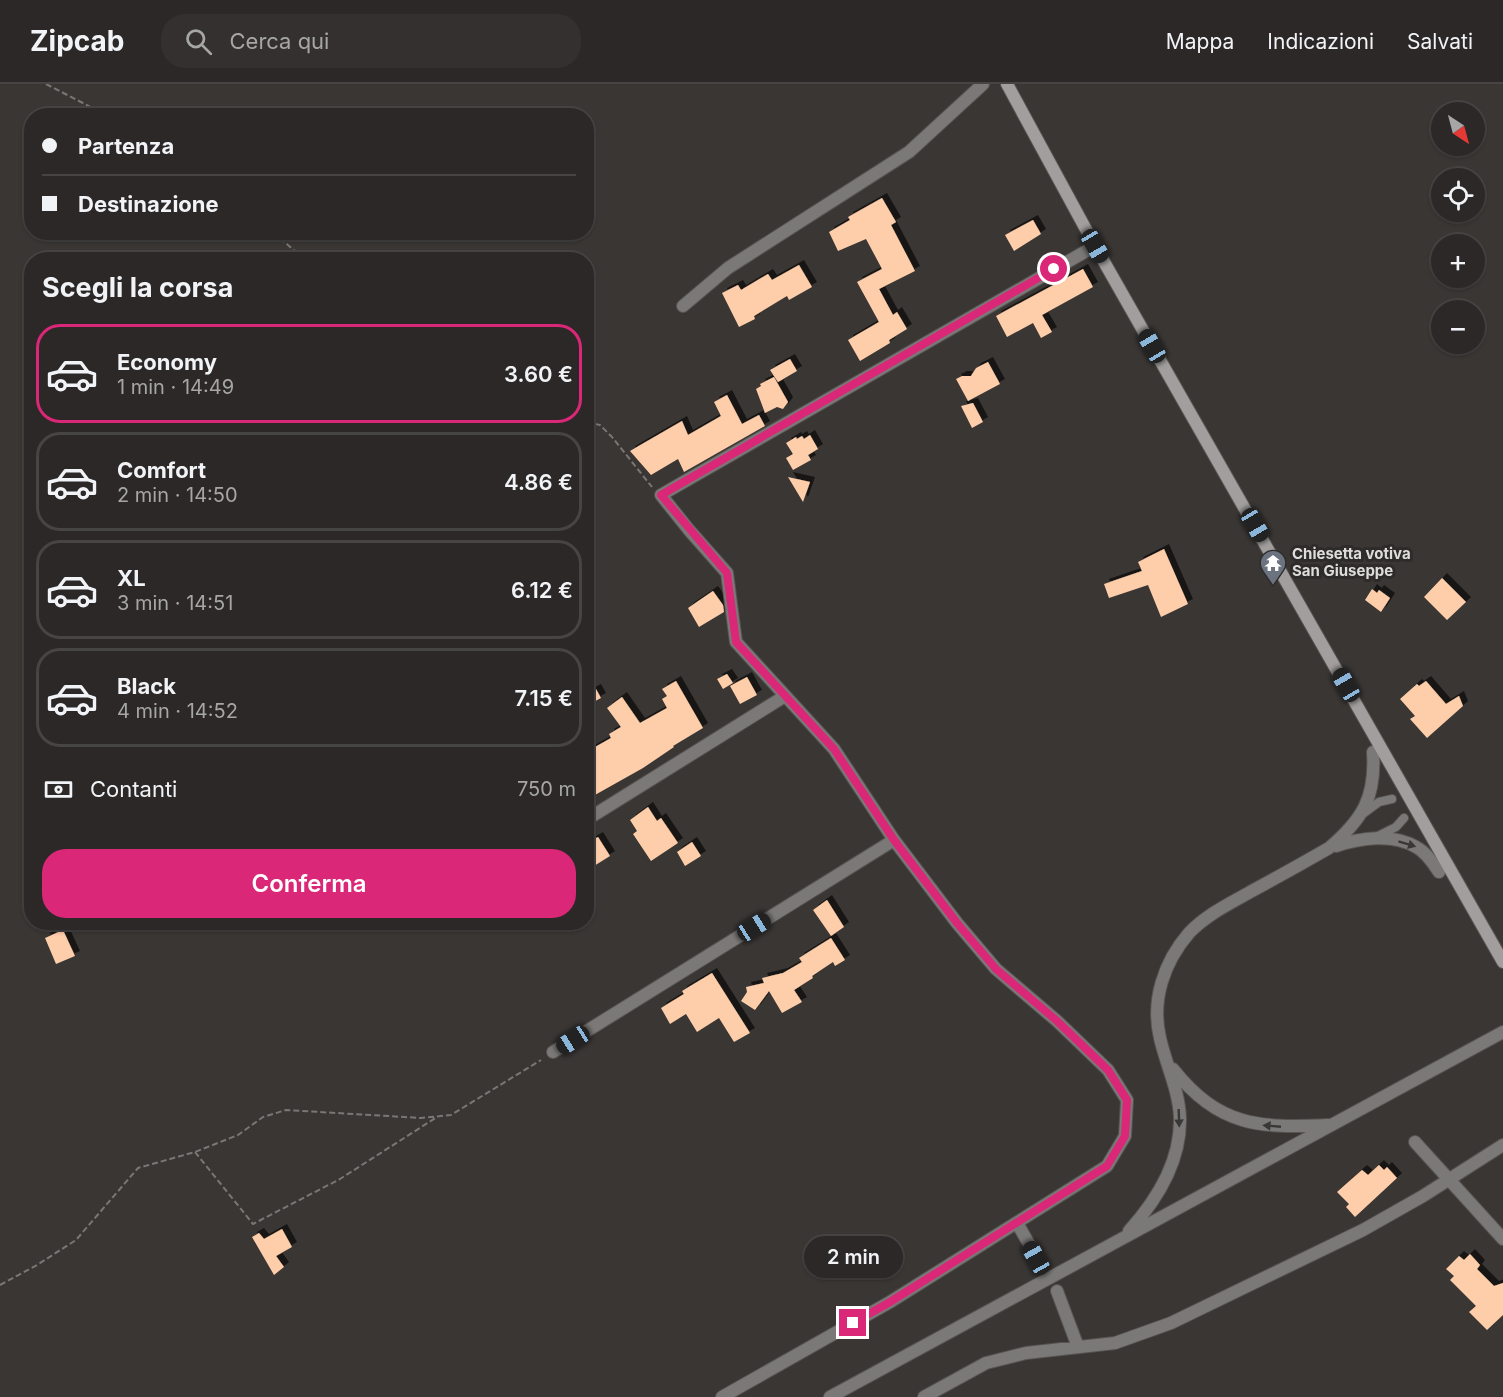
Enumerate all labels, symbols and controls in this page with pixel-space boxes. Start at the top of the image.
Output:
search box [161,14,581,68]
text: Zipcab [30,24,125,58]
icon: search [182,25,215,58]
text: Cerca qui [230,28,329,54]
text: Mappa [1166,29,1234,54]
text: Indicazioni [1267,29,1374,54]
text: Salvati [1407,29,1473,54]
north arrow [1431,102,1485,156]
map controls [1431,102,1485,354]
text: Partenza [78,133,174,159]
button: locate [1431,168,1485,222]
text: Destinazione [78,191,219,217]
car [1078,226,1112,266]
button: + [1431,234,1485,288]
route start [1040,255,1067,282]
text: Scegli la corsa [42,271,233,304]
button: − [1431,300,1485,354]
car [1135,326,1169,366]
icon: car [45,347,99,401]
text: Economy [117,349,217,375]
text: 3.60 € [504,361,573,387]
text: 1 min · 14:49 [117,375,234,399]
icon: car [45,455,99,509]
text: Comfort [117,457,206,483]
text: 4.86 € [504,469,573,495]
text: 2 min · 14:50 [117,483,238,507]
car [1238,505,1272,545]
place label: Chiesetta votiva San Giuseppe [1292,544,1411,580]
temple icon: Chiesetta votiva San Giuseppe [1258,548,1288,586]
icon: car [45,563,99,617]
text: XL [117,565,146,591]
text: 6.12 € [511,577,573,603]
text: 3 min · 14:51 [117,591,233,615]
car [1329,665,1363,705]
icon: car [45,671,99,725]
text: Black [117,673,176,699]
text: 7.15 € [514,685,573,711]
text: 4 min · 14:52 [117,699,238,723]
icon: cash [42,773,75,806]
text: Contanti [90,776,177,802]
text: 750 m [517,777,576,801]
one-way arrow [1398,839,1416,849]
button: Conferma [42,849,576,918]
car [734,910,774,944]
car [553,1023,593,1057]
one-way arrow [1174,1108,1183,1127]
one-way arrow [1263,1121,1282,1131]
callout: 2 min [804,1236,902,1278]
car [1019,1238,1053,1278]
text: 2 min [827,1245,880,1269]
route end [839,1309,866,1336]

